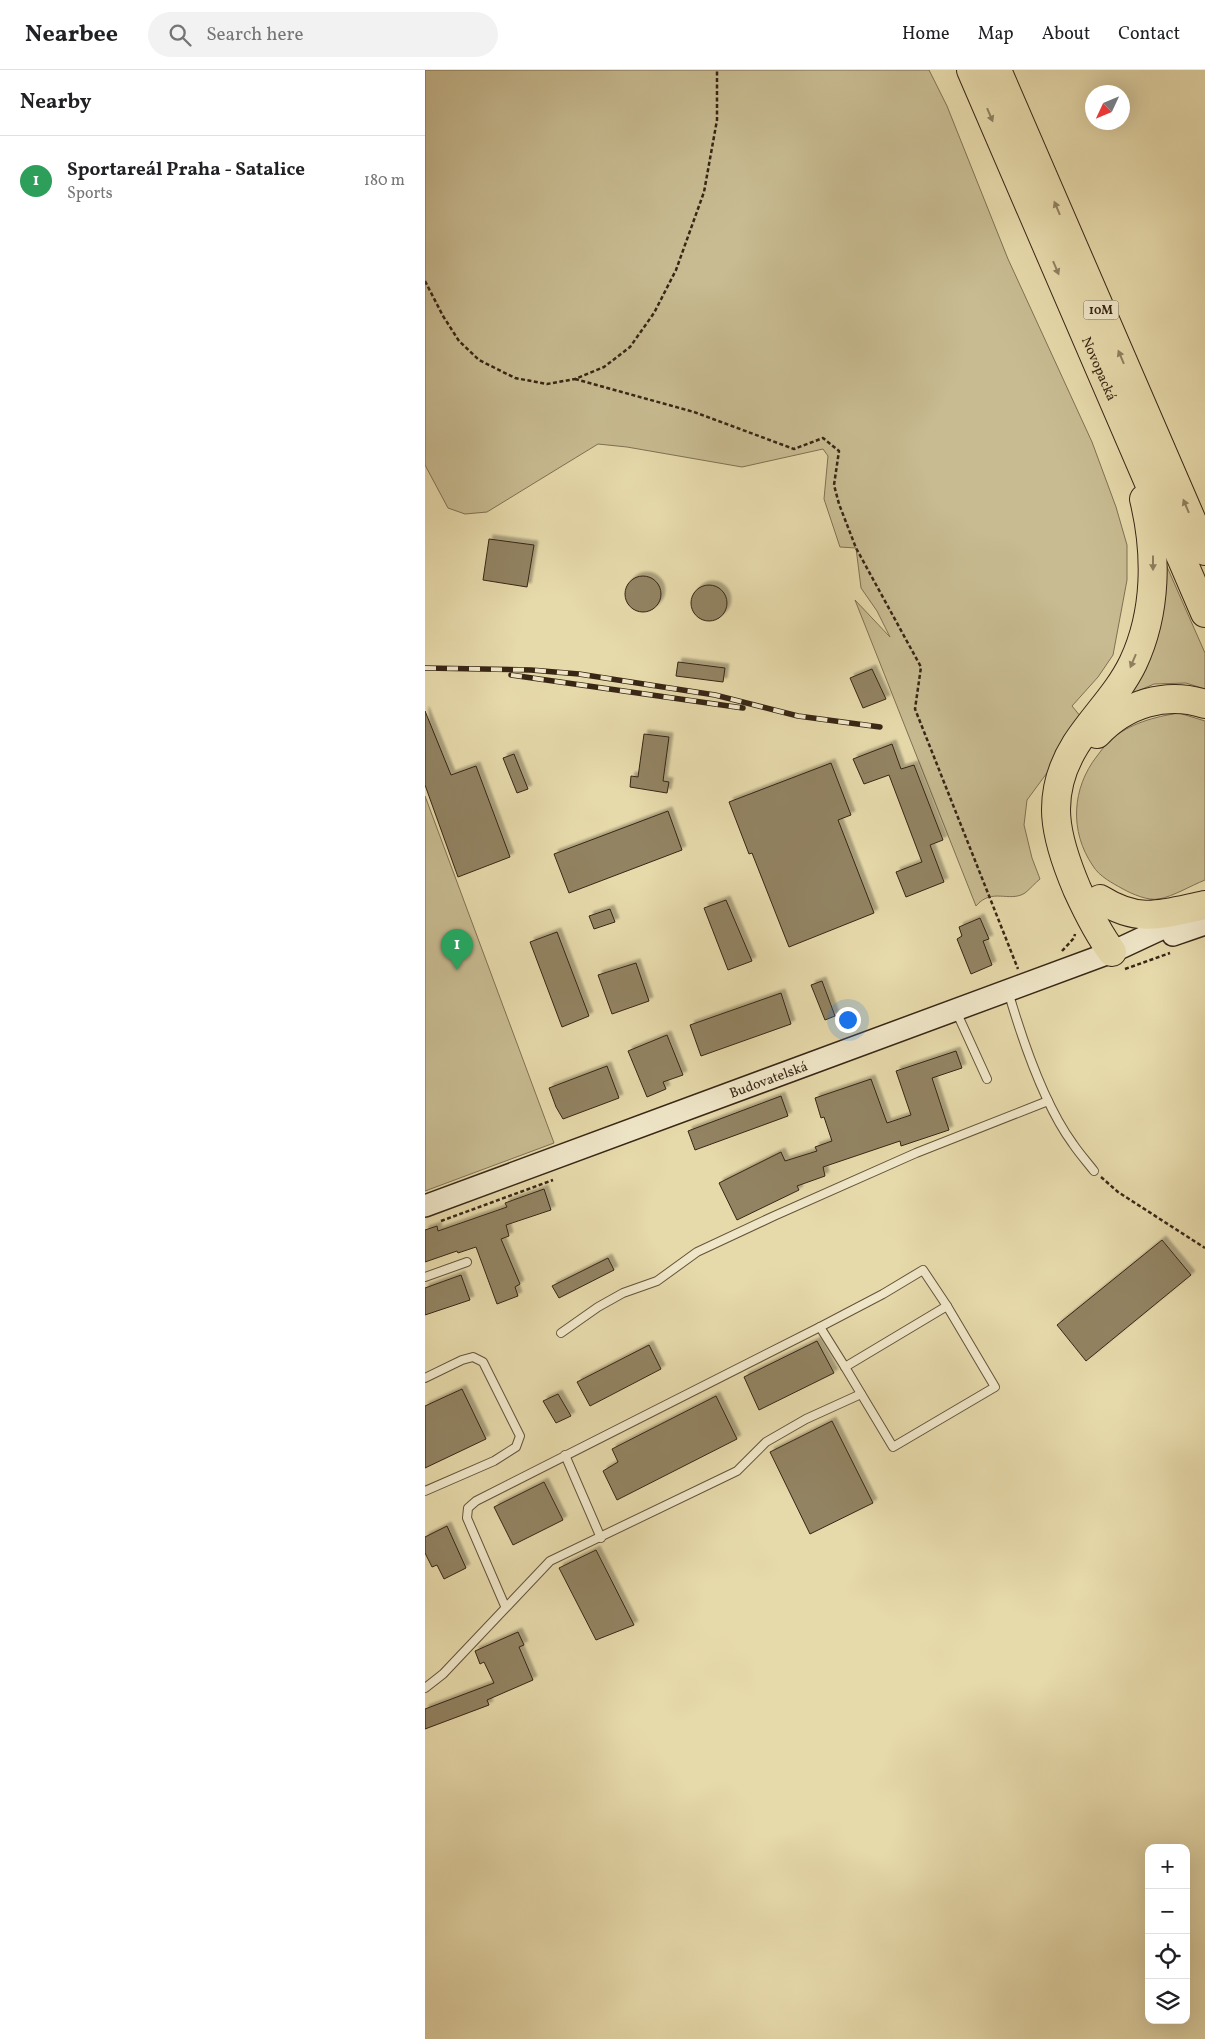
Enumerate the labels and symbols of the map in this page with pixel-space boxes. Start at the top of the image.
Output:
north arrow [1085,85,1130,130]
one-way arrow [986,108,994,122]
one-way arrow [1053,200,1061,215]
one-way arrow [1053,261,1061,275]
road number: 10M [1083,300,1119,320]
street label: Novopacká [1076,334,1120,404]
one-way arrow [1117,350,1125,364]
one-way arrow [1181,499,1189,513]
one-way arrow [1149,556,1157,572]
one-way arrow [1129,653,1137,668]
pin: 1 [441,929,473,970]
your location [835,1007,861,1033]
street label: Budovatelská [727,1057,811,1104]

